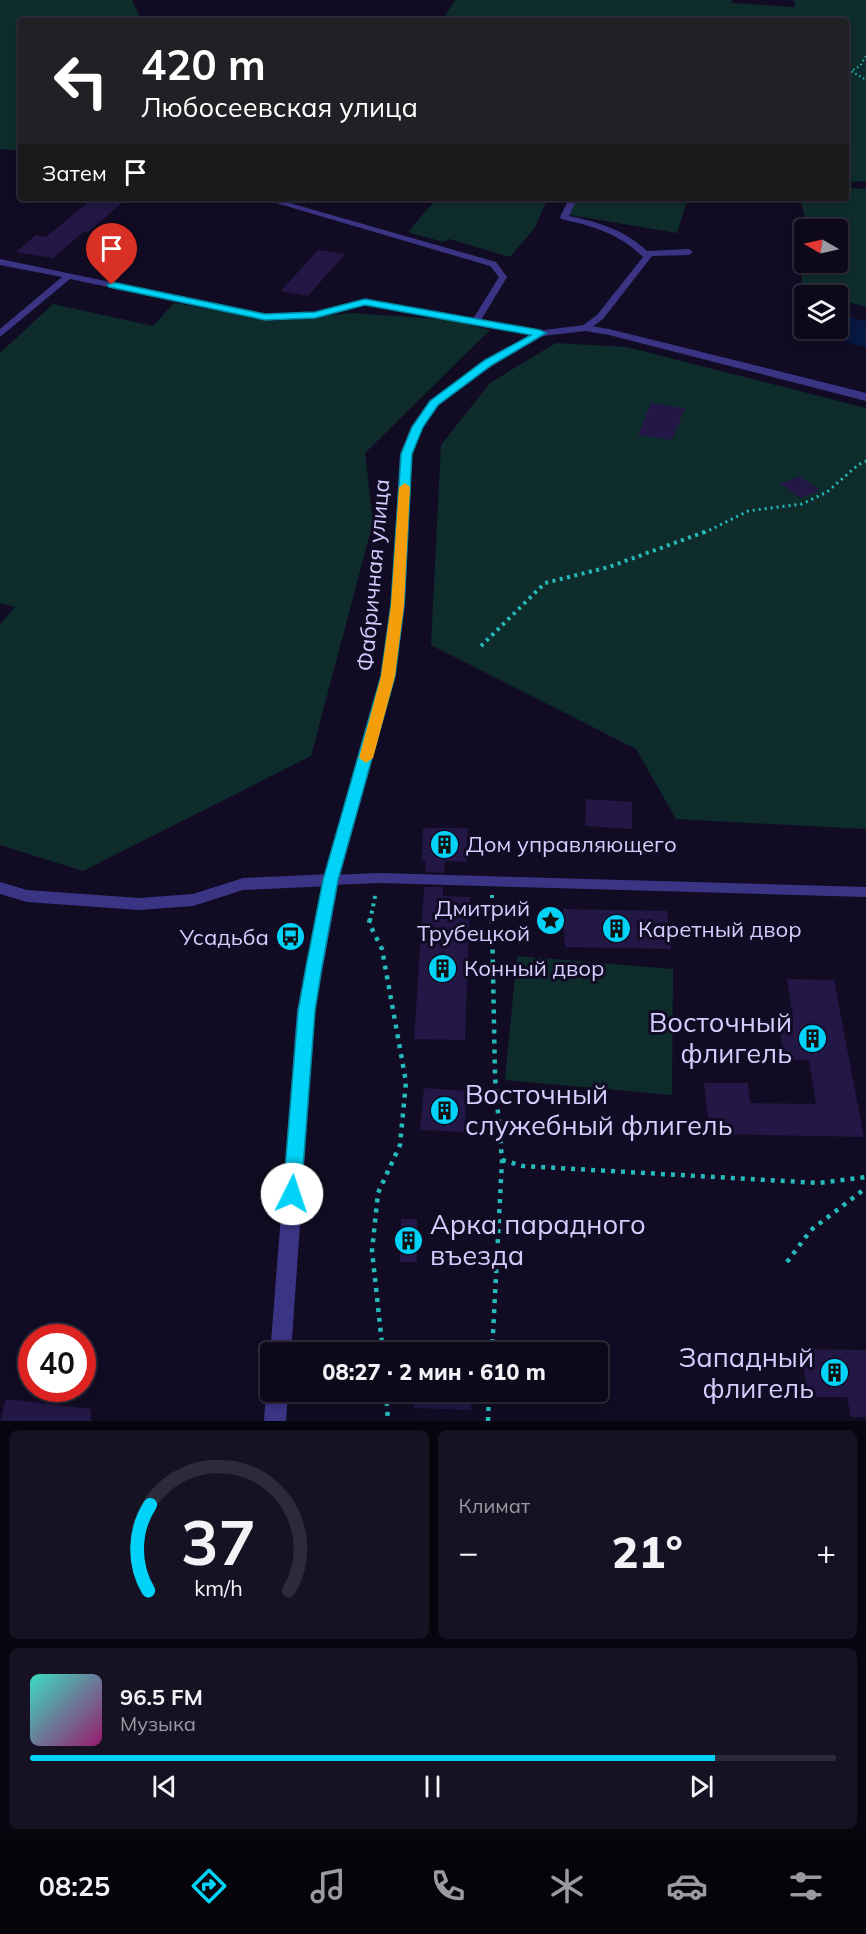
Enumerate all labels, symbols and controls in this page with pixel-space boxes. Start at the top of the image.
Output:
text: 420 m [141,38,266,91]
icon: left [42,42,120,120]
text: Любосеевская улица [141,90,418,124]
icon: arrive [119,156,152,189]
text: Затем [42,159,107,187]
north arrow [794,219,848,273]
map controls [794,219,848,339]
pin [86,223,137,285]
icon: arrive [95,232,128,265]
button: layers [794,285,848,339]
street label: Фабричная улица [351,478,395,672]
building icon: Дом управляющего [429,828,461,860]
place label: Дом управляющего [466,830,677,858]
place label: Дмитрий Трубецкой [417,894,530,947]
place icon: Дмитрий Трубецкой [535,905,567,937]
building icon: Каретный двор [601,913,633,945]
place label: Каретный двор [638,915,802,943]
bus stop icon: Усадьба [274,921,306,953]
place label: Усадьба [179,923,269,951]
building icon: Конный двор [427,952,459,984]
place label: Конный двор [464,954,604,982]
place label: Восточный флигель [649,1005,792,1070]
building icon: Восточный флигель [797,1022,829,1054]
place label: Восточный служебный флигель [465,1077,733,1142]
building icon: Восточный служебный флигель [428,1094,460,1126]
position arrow [260,1162,324,1226]
place label: Арка парадного въезда [430,1207,646,1272]
building icon: Арка парадного въезда [393,1224,425,1256]
speed limit sign: 40 [18,1324,96,1402]
place label: Западный флигель [679,1340,814,1405]
building icon: Западный флигель [819,1357,851,1389]
text: 08:27 · 2 мин · 610 m [322,1358,546,1386]
text: Климат [459,1493,530,1518]
text: 37 [181,1502,256,1581]
text: 21° [612,1523,683,1579]
text: − [459,1531,478,1572]
text: + [816,1531,836,1572]
text: km/h [194,1575,243,1602]
text: 96.5 FM [120,1683,203,1711]
text: Музыка [120,1711,196,1736]
icon: previous [148,1770,181,1803]
icon: pause [416,1770,449,1803]
icon: next [685,1770,718,1803]
icon: directions [188,1865,230,1907]
icon: music [307,1865,349,1907]
icon: phone [427,1865,469,1907]
icon: climate [546,1865,588,1907]
icon: car [666,1865,708,1907]
icon: filters [785,1865,827,1907]
text: 08:25 [39,1869,110,1903]

